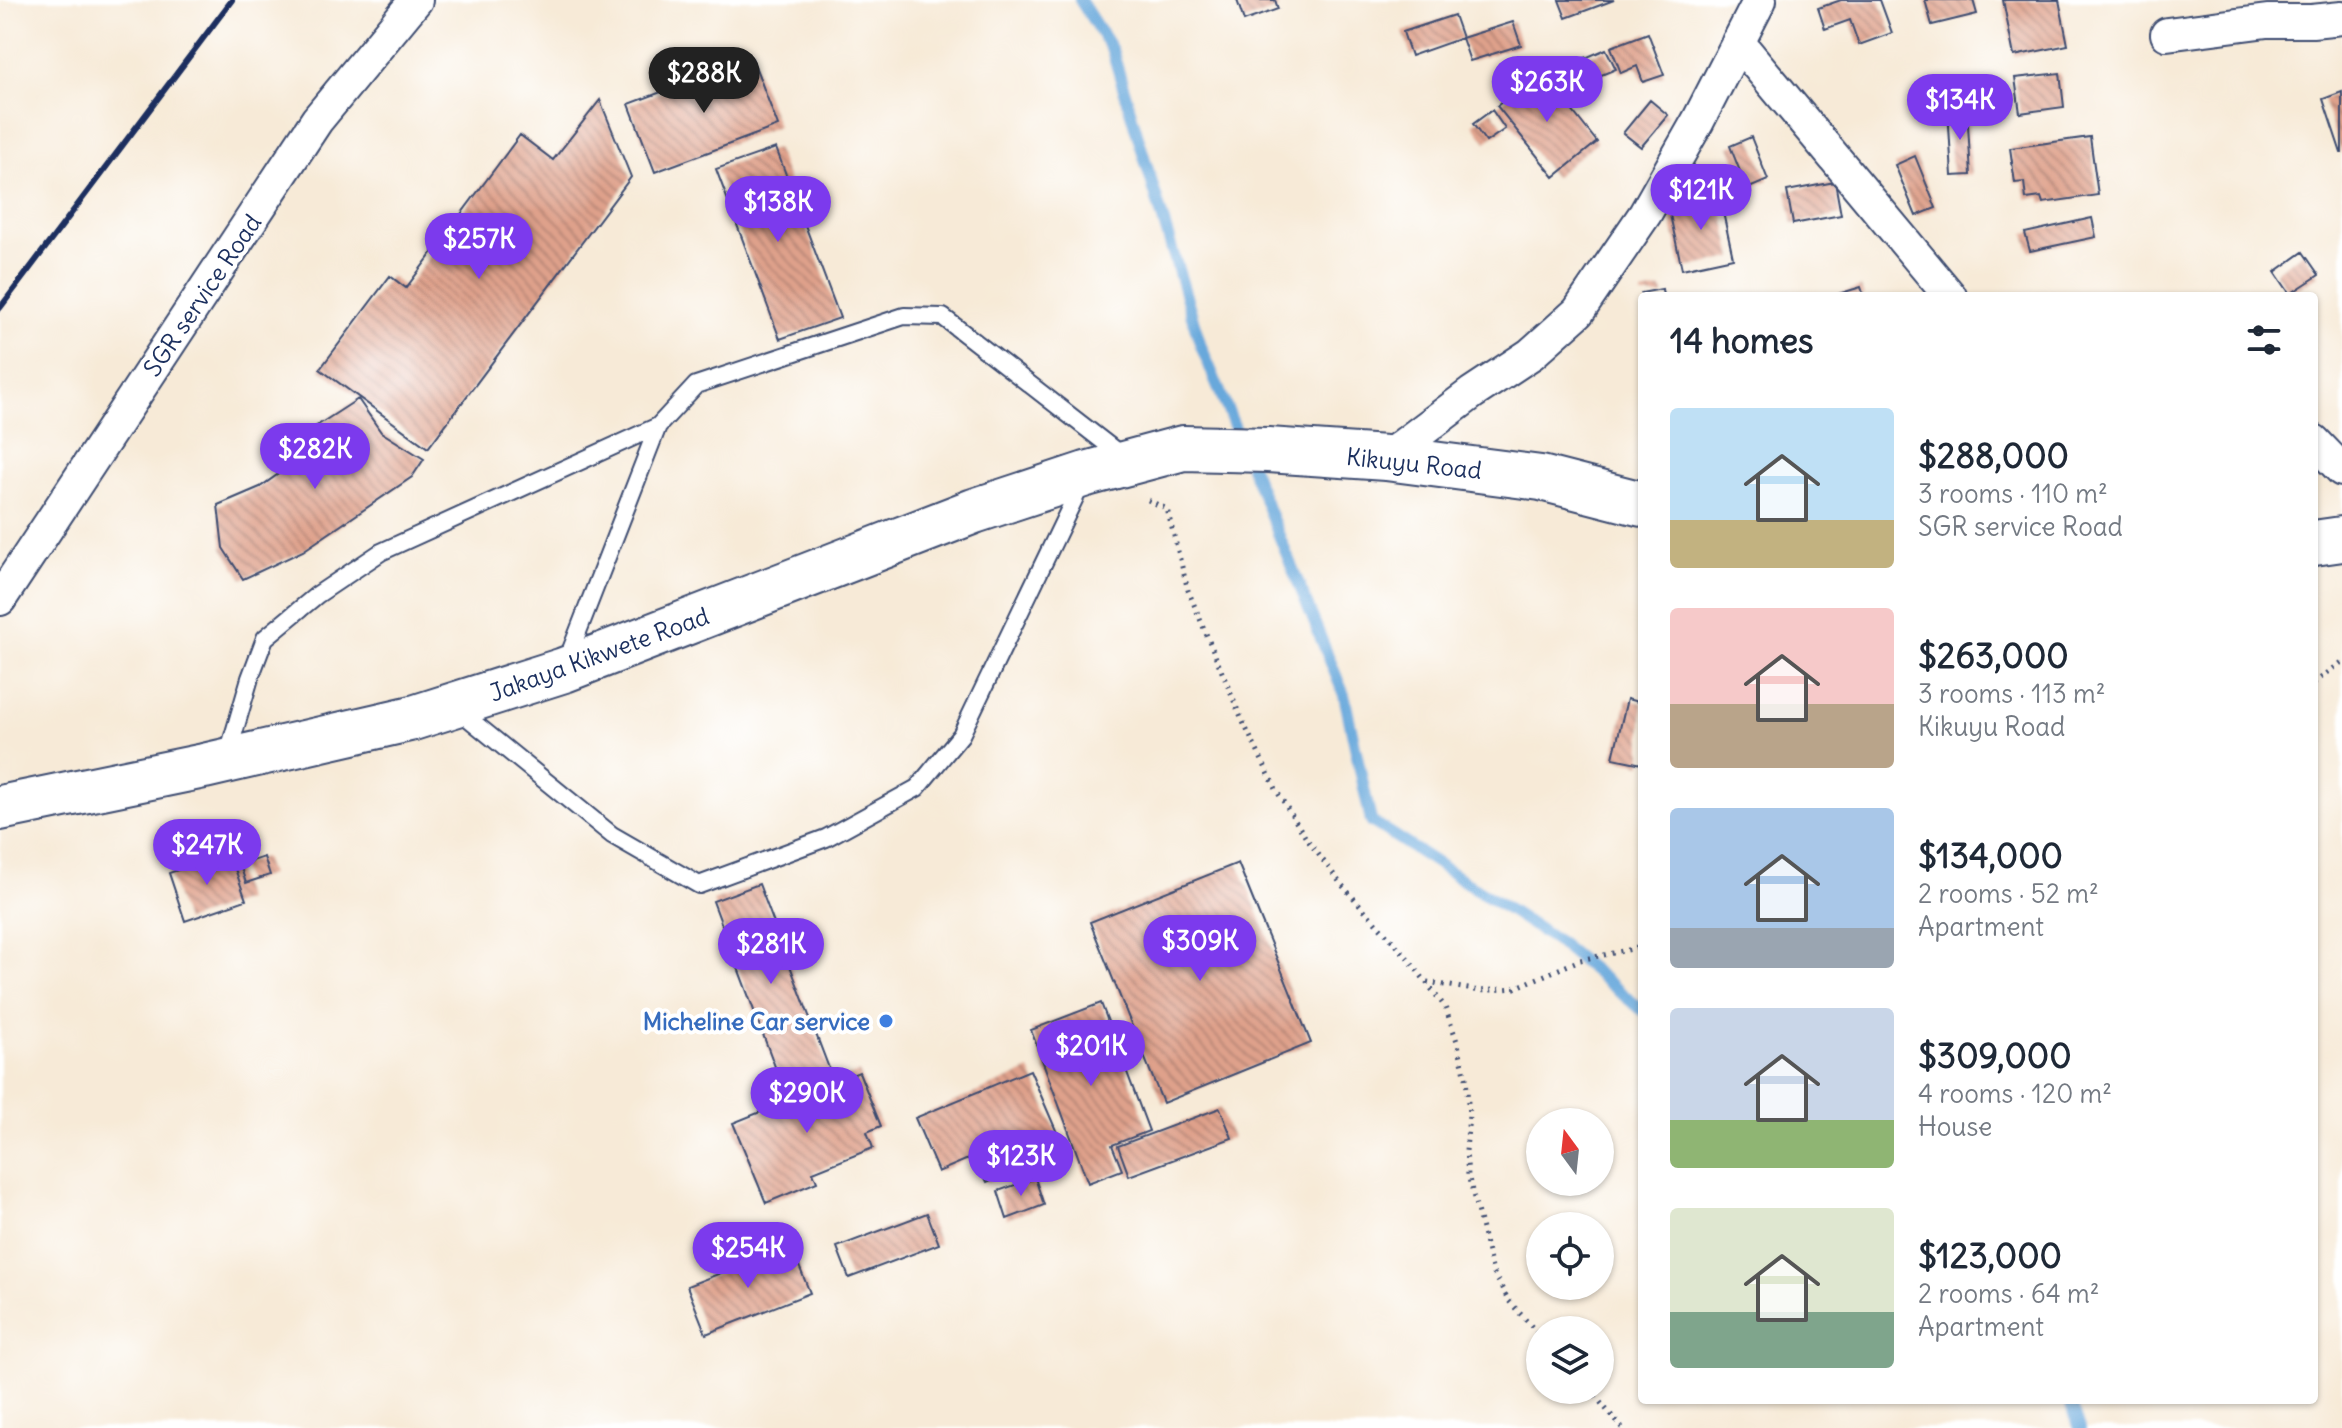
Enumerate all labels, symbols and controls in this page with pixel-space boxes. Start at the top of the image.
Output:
pin: $288K [648,47,760,115]
text: $288K [667,56,741,89]
pin: $263K [1491,56,1603,124]
text: $263K [1510,65,1584,98]
pin: $134K [1904,74,2016,142]
text: $134K [1925,83,1995,116]
pin: $121K [1645,164,1757,232]
text: $121K [1669,173,1733,206]
pin: $138K [722,176,834,244]
text: $138K [743,185,813,218]
street label: SGR service Road [137,208,267,382]
pin: $257K [423,213,535,281]
text: $257K [443,222,515,255]
icon: filters [2242,318,2286,362]
text: 14 homes [1670,319,1814,362]
pin: $282K [259,423,371,491]
text: $282K [278,432,352,465]
text: $288,000 [1918,434,2069,477]
icon: home [1734,440,1830,536]
street label: Kikuyu Road [1345,441,1483,485]
text: 3 rooms · 110 m² [1918,477,2108,510]
text: SGR service Road [1918,510,2123,543]
street label: Jakaya Kikwete Road [485,600,713,708]
text: $263,000 [1918,634,2069,677]
icon: home [1734,640,1830,736]
text: 3 rooms · 113 m² [1918,677,2105,710]
text: Kikuyu Road [1918,710,2065,743]
pin: $247K [151,819,263,887]
text: $247K [171,828,243,861]
text: $134,000 [1918,834,2063,877]
icon: home [1734,840,1830,936]
text: 2 rooms · 52 m² [1918,877,2099,910]
text: Apartment [1918,910,2044,943]
pin: $309K [1144,915,1256,983]
pin: $281K [715,918,827,986]
text: $309K [1161,924,1239,957]
text: $281K [736,927,806,960]
place label: Micheline Car service [643,1006,870,1036]
marker: Micheline Car service [877,1012,895,1030]
pin: $201K [1035,1020,1147,1088]
text: $201K [1055,1029,1127,1062]
text: $309,000 [1918,1034,2072,1077]
icon: home [1734,1040,1830,1136]
pin: $290K [751,1067,863,1135]
text: $290K [769,1076,845,1109]
text: 4 rooms · 120 m² [1918,1077,2112,1110]
north arrow [1526,1108,1614,1196]
map controls [1526,1108,1614,1404]
text: House [1918,1110,1992,1143]
pin: $123K [965,1130,1077,1198]
text: $123K [986,1139,1056,1172]
button: locate [1526,1212,1614,1300]
pin: $254K [692,1222,804,1290]
text: $254K [711,1231,785,1264]
text: $123,000 [1918,1234,2062,1277]
icon: home [1734,1240,1830,1336]
text: 2 rooms · 64 m² [1918,1277,2100,1310]
text: Apartment [1918,1310,2044,1343]
button: layers [1526,1316,1614,1404]

